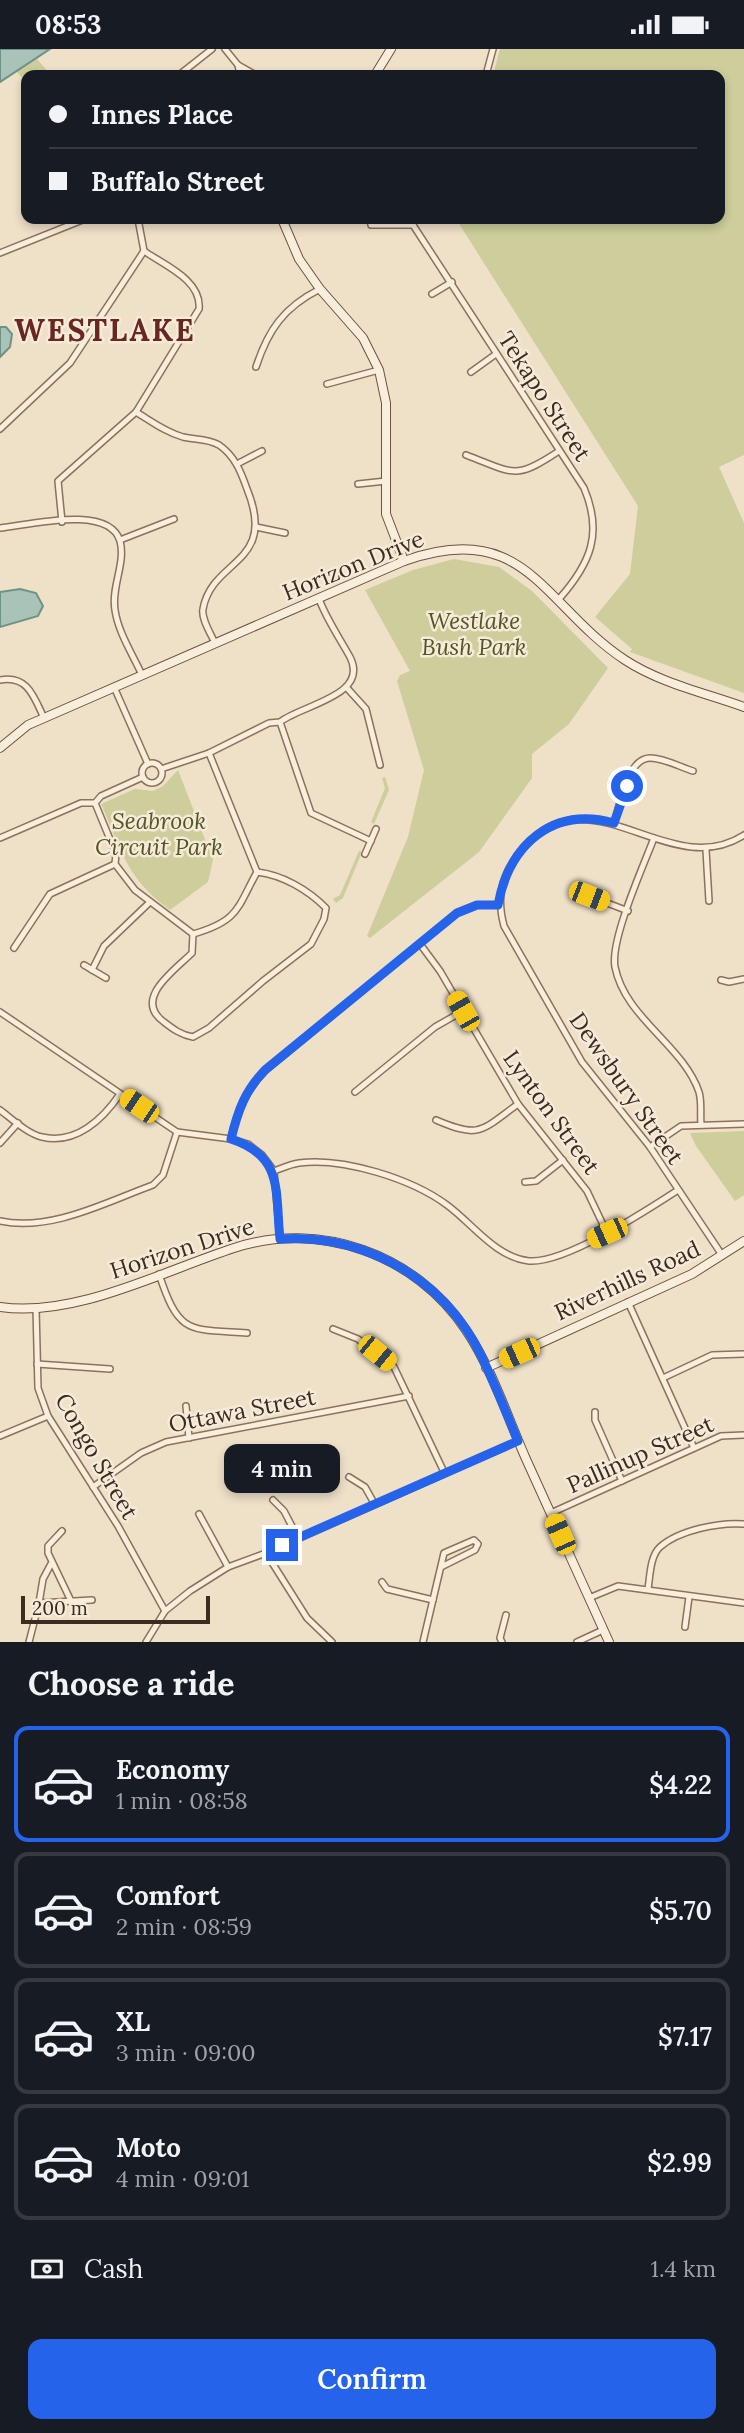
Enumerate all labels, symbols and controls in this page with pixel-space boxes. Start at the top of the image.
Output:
text: 08:53 [35,8,102,41]
text: Innes Place [91,98,233,131]
text: Buffalo Street [91,165,264,198]
district label: WESTLAKE [14,311,196,349]
street label: Tekapo Street [492,326,598,466]
street label: Horizon Drive [278,523,428,607]
park label: Westlake Bush Park [421,606,527,661]
route start [611,770,643,802]
park label: Seabrook Circuit Park [95,806,223,861]
car [566,879,613,913]
car [444,988,483,1034]
street label: Dewsbury Street [564,1006,690,1170]
street label: Lynton Street [497,1044,607,1180]
car [116,1086,163,1126]
street label: Horizon Drive [106,1211,258,1285]
car [584,1215,631,1251]
street label: Riverhills Road [549,1233,705,1326]
car [355,1332,400,1374]
car [496,1335,543,1371]
street label: Ottawa Street [166,1382,318,1438]
street label: Congo Street [49,1388,145,1524]
street label: Pallinup Street [562,1409,718,1499]
callout: 4 min [224,1443,340,1493]
text: 4 min [251,1454,313,1483]
car [542,1511,579,1557]
route end [266,1529,298,1561]
scale bar [21,1593,210,1625]
text: 200 m [32,1596,88,1620]
text: Choose a ride [28,1663,235,1704]
icon: car [32,1753,95,1816]
text: Economy [116,1753,229,1786]
text: $4.22 [649,1768,712,1801]
text: 1 min · 08:58 [116,1786,248,1815]
icon: car [32,1879,95,1942]
text: Comfort [116,1879,220,1912]
text: $5.70 [649,1894,712,1927]
text: 2 min · 08:59 [116,1912,252,1941]
icon: car [32,2005,95,2068]
text: XL [116,2005,150,2038]
text: $7.17 [658,2020,712,2053]
text: 3 min · 09:00 [116,2038,256,2067]
icon: car [32,2131,95,2194]
text: Moto [116,2131,181,2164]
text: $2.99 [647,2146,712,2179]
text: 4 min · 09:01 [116,2164,249,2193]
icon: cash [28,2250,66,2288]
text: Cash [84,2252,143,2285]
text: 1.4 km [651,2254,716,2283]
button: Confirm [28,2339,716,2419]

